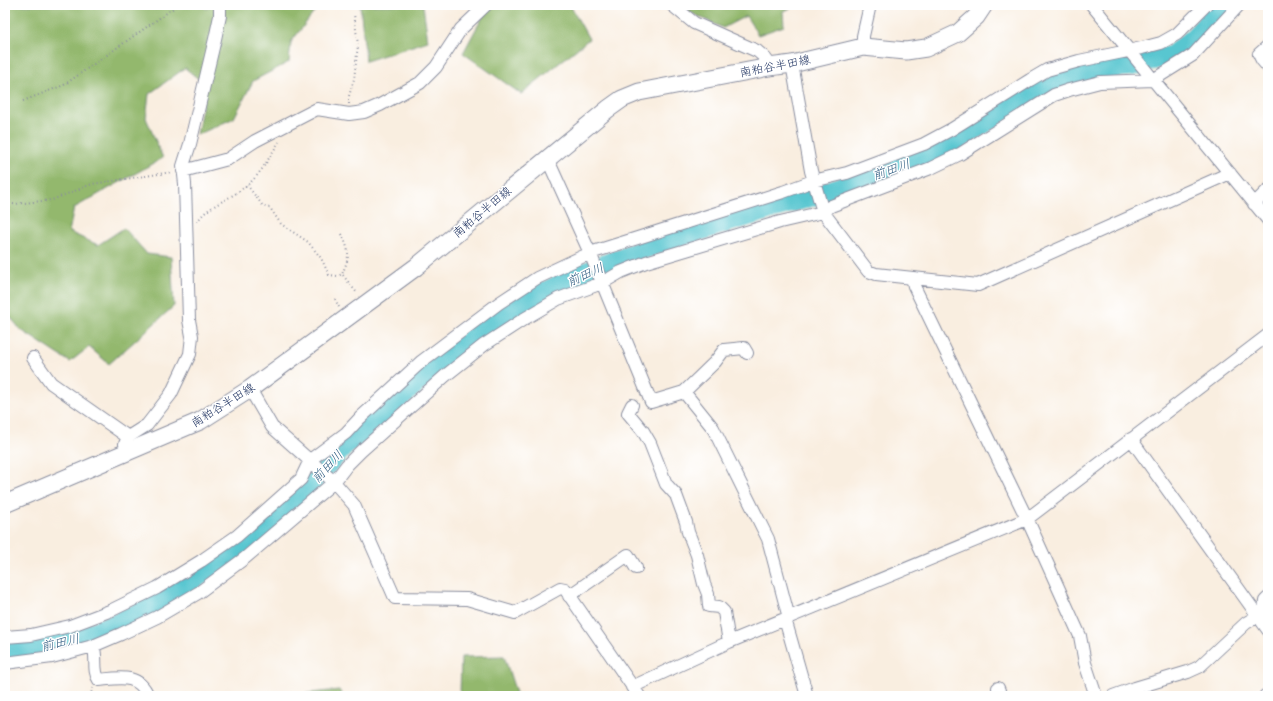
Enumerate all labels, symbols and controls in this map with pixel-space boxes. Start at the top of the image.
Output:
street label: 南粕谷半田線 [738,51,812,82]
water label: 前田川 [870,155,913,185]
street label: 南粕谷半田線 [449,183,515,242]
water label: 前田川 [564,259,607,291]
street label: 南粕谷半田線 [188,379,258,432]
water label: 前田川 [308,446,348,487]
water label: 前田川 [39,630,81,656]

